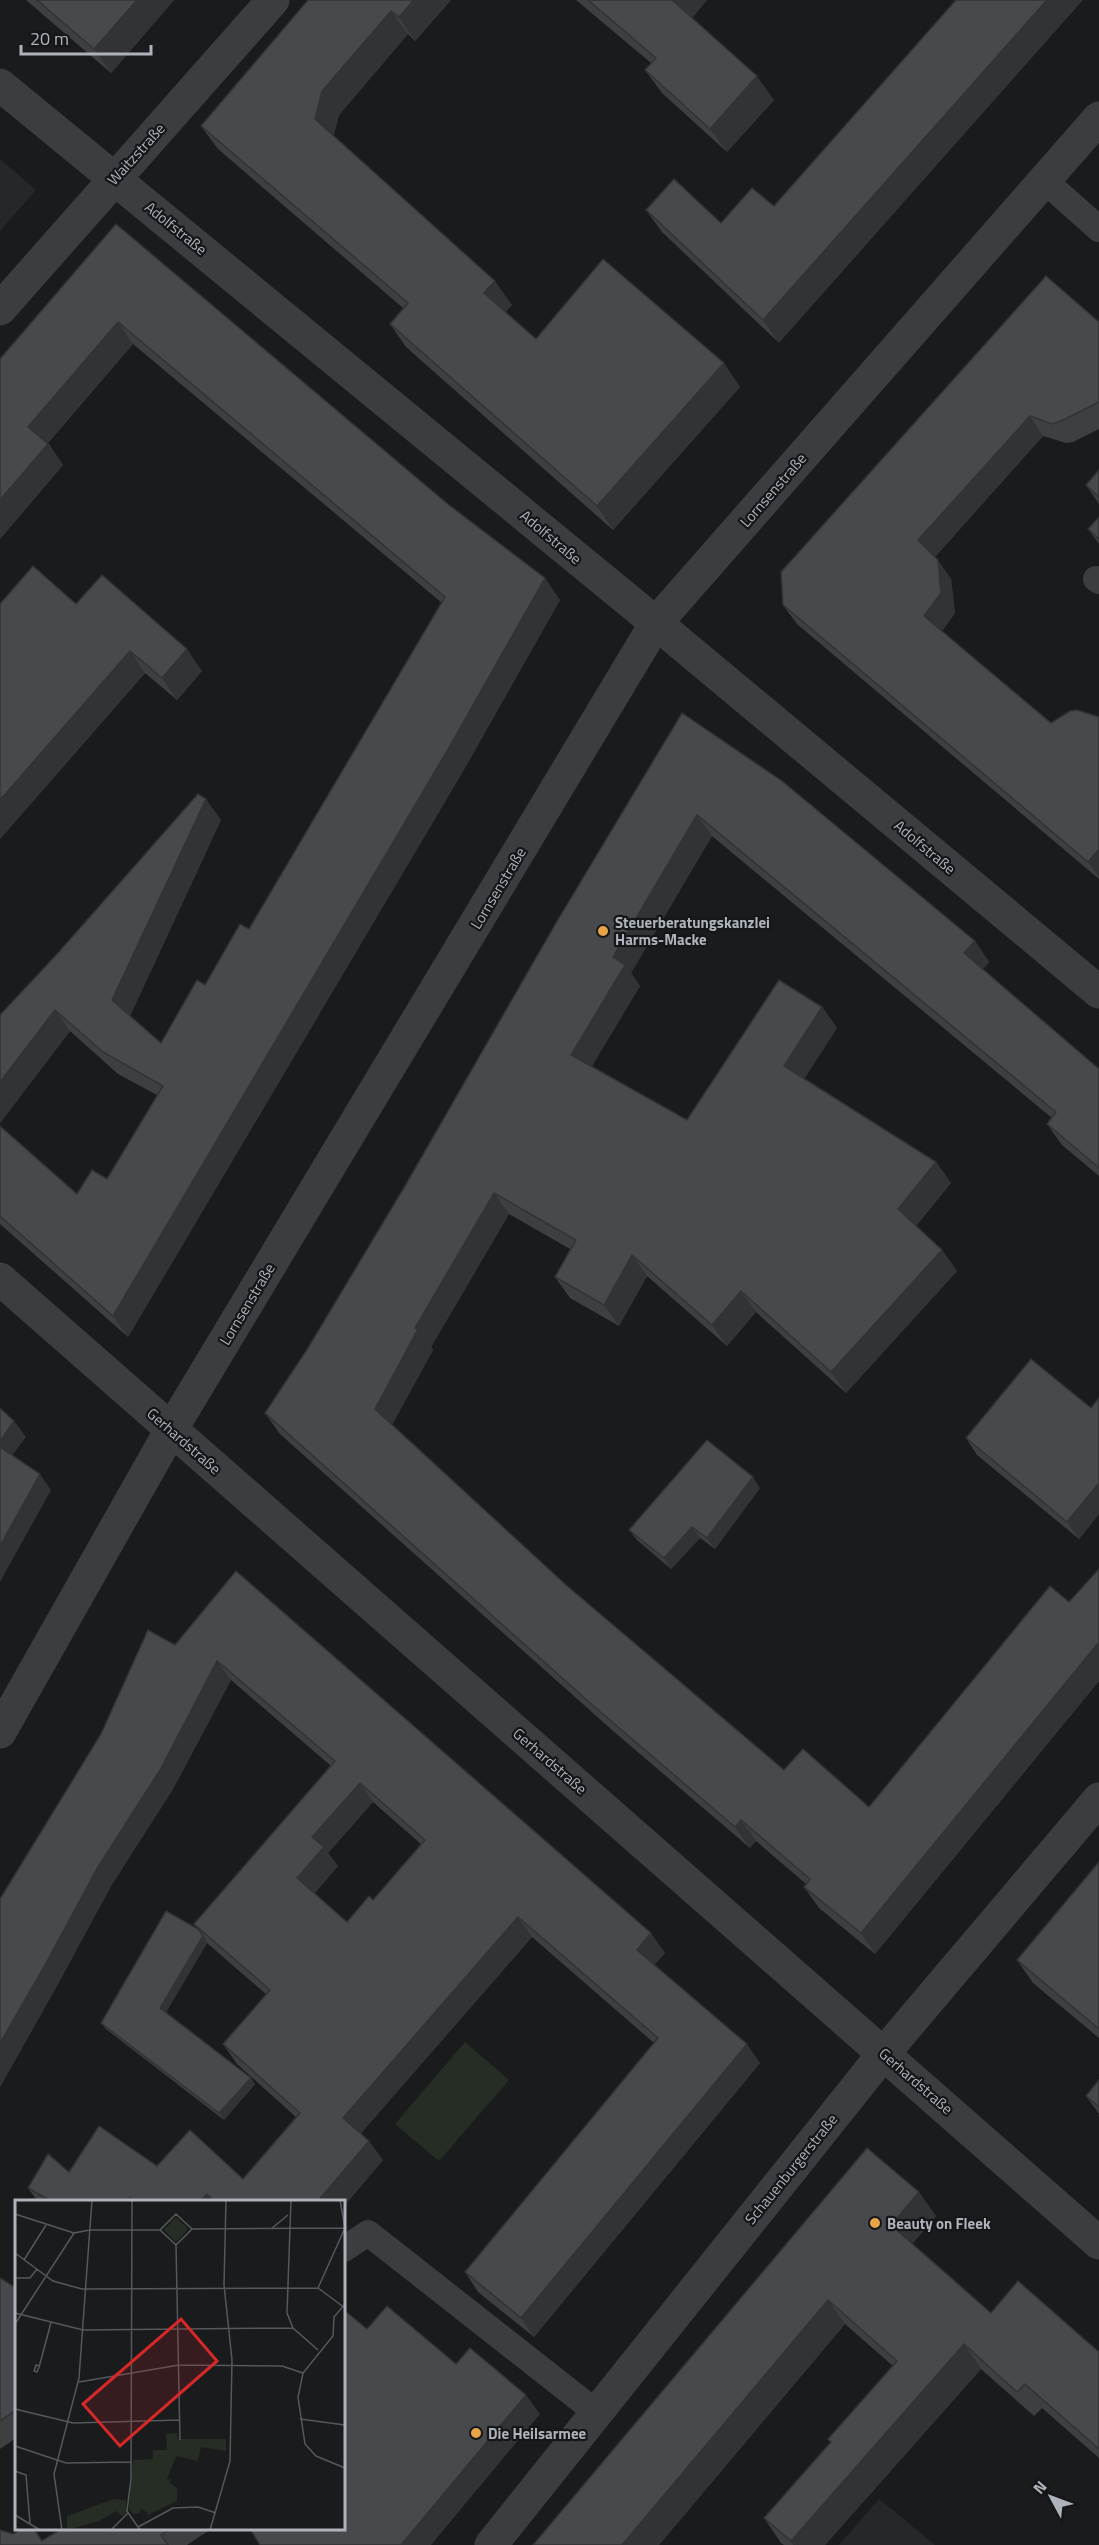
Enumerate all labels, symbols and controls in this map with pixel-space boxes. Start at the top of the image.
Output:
scale bar [21,18,152,56]
text: 20 m [30,25,69,52]
street label: Waitzstraße [102,118,170,190]
street label: Adolfstraße [140,196,212,260]
street label: Lornsenstraße [734,448,812,532]
street label: Adolfstraße [515,504,587,570]
street label: Adolfstraße [889,814,961,880]
street label: Lornsenstraße [464,843,532,933]
place label: Steuerberatungskanzlei Harms-Macke [615,911,770,951]
marker: Steuerberatungskanzlei Harms-Macke [596,924,610,938]
street label: Lornsenstraße [213,1259,281,1349]
street label: Gerhardstraße [142,1402,226,1480]
street label: Gerhardstraße [508,1722,592,1800]
street label: Gerhardstraße [874,2042,958,2120]
street label: Schauenburgerstraße [739,2109,843,2229]
inset map [15,2200,345,2530]
place label: Beauty on Fleek [887,2212,991,2235]
marker: Beauty on Fleek [868,2216,882,2230]
place label: Die Heilsarmee [488,2422,587,2445]
marker: Die Heilsarmee [469,2426,483,2440]
north arrow [1021,2467,1081,2527]
text: N [1027,2475,1052,2499]

